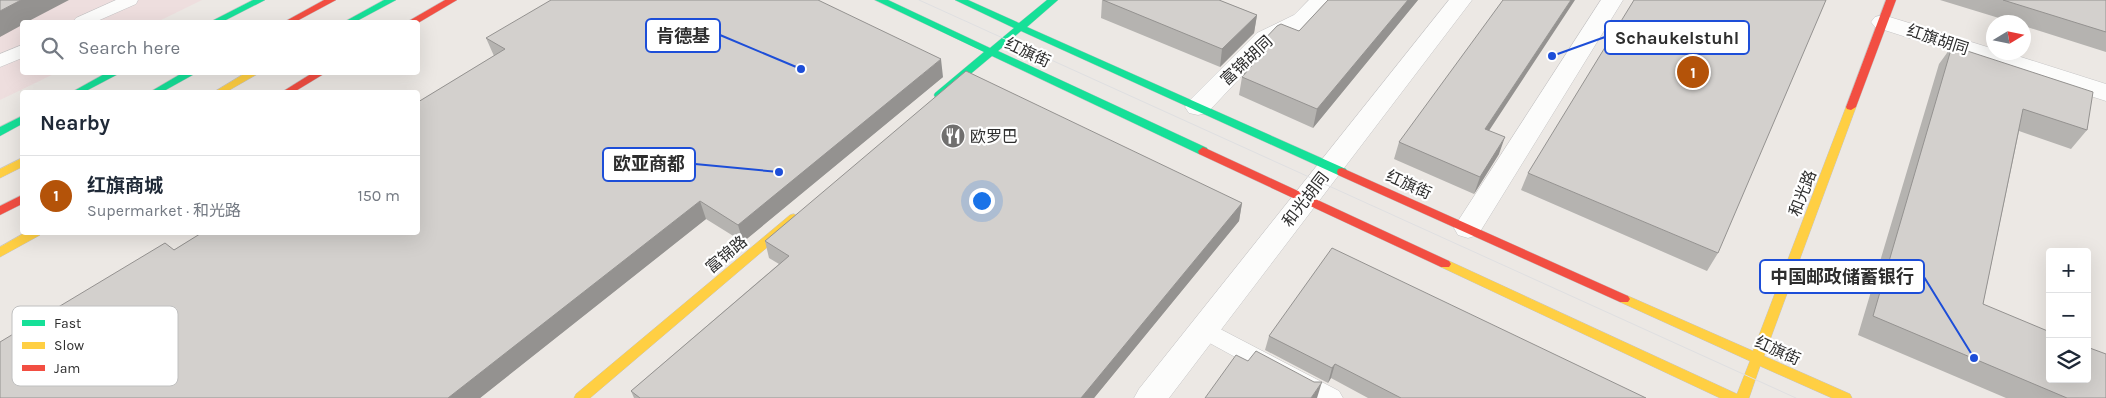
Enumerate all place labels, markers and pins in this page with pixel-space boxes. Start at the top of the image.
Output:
callout: 肯德基 [646,19,720,52]
callout: Schaukelstuhl [1605,21,1749,54]
pin: 1 [1677,53,1709,91]
restaurant icon: 欧罗巴 [940,123,966,149]
place label: 欧罗巴 [970,127,1018,146]
callout: 欧亚商都 [603,148,695,181]
callout: 中国邮政储蓄银行 [1760,260,1924,293]

